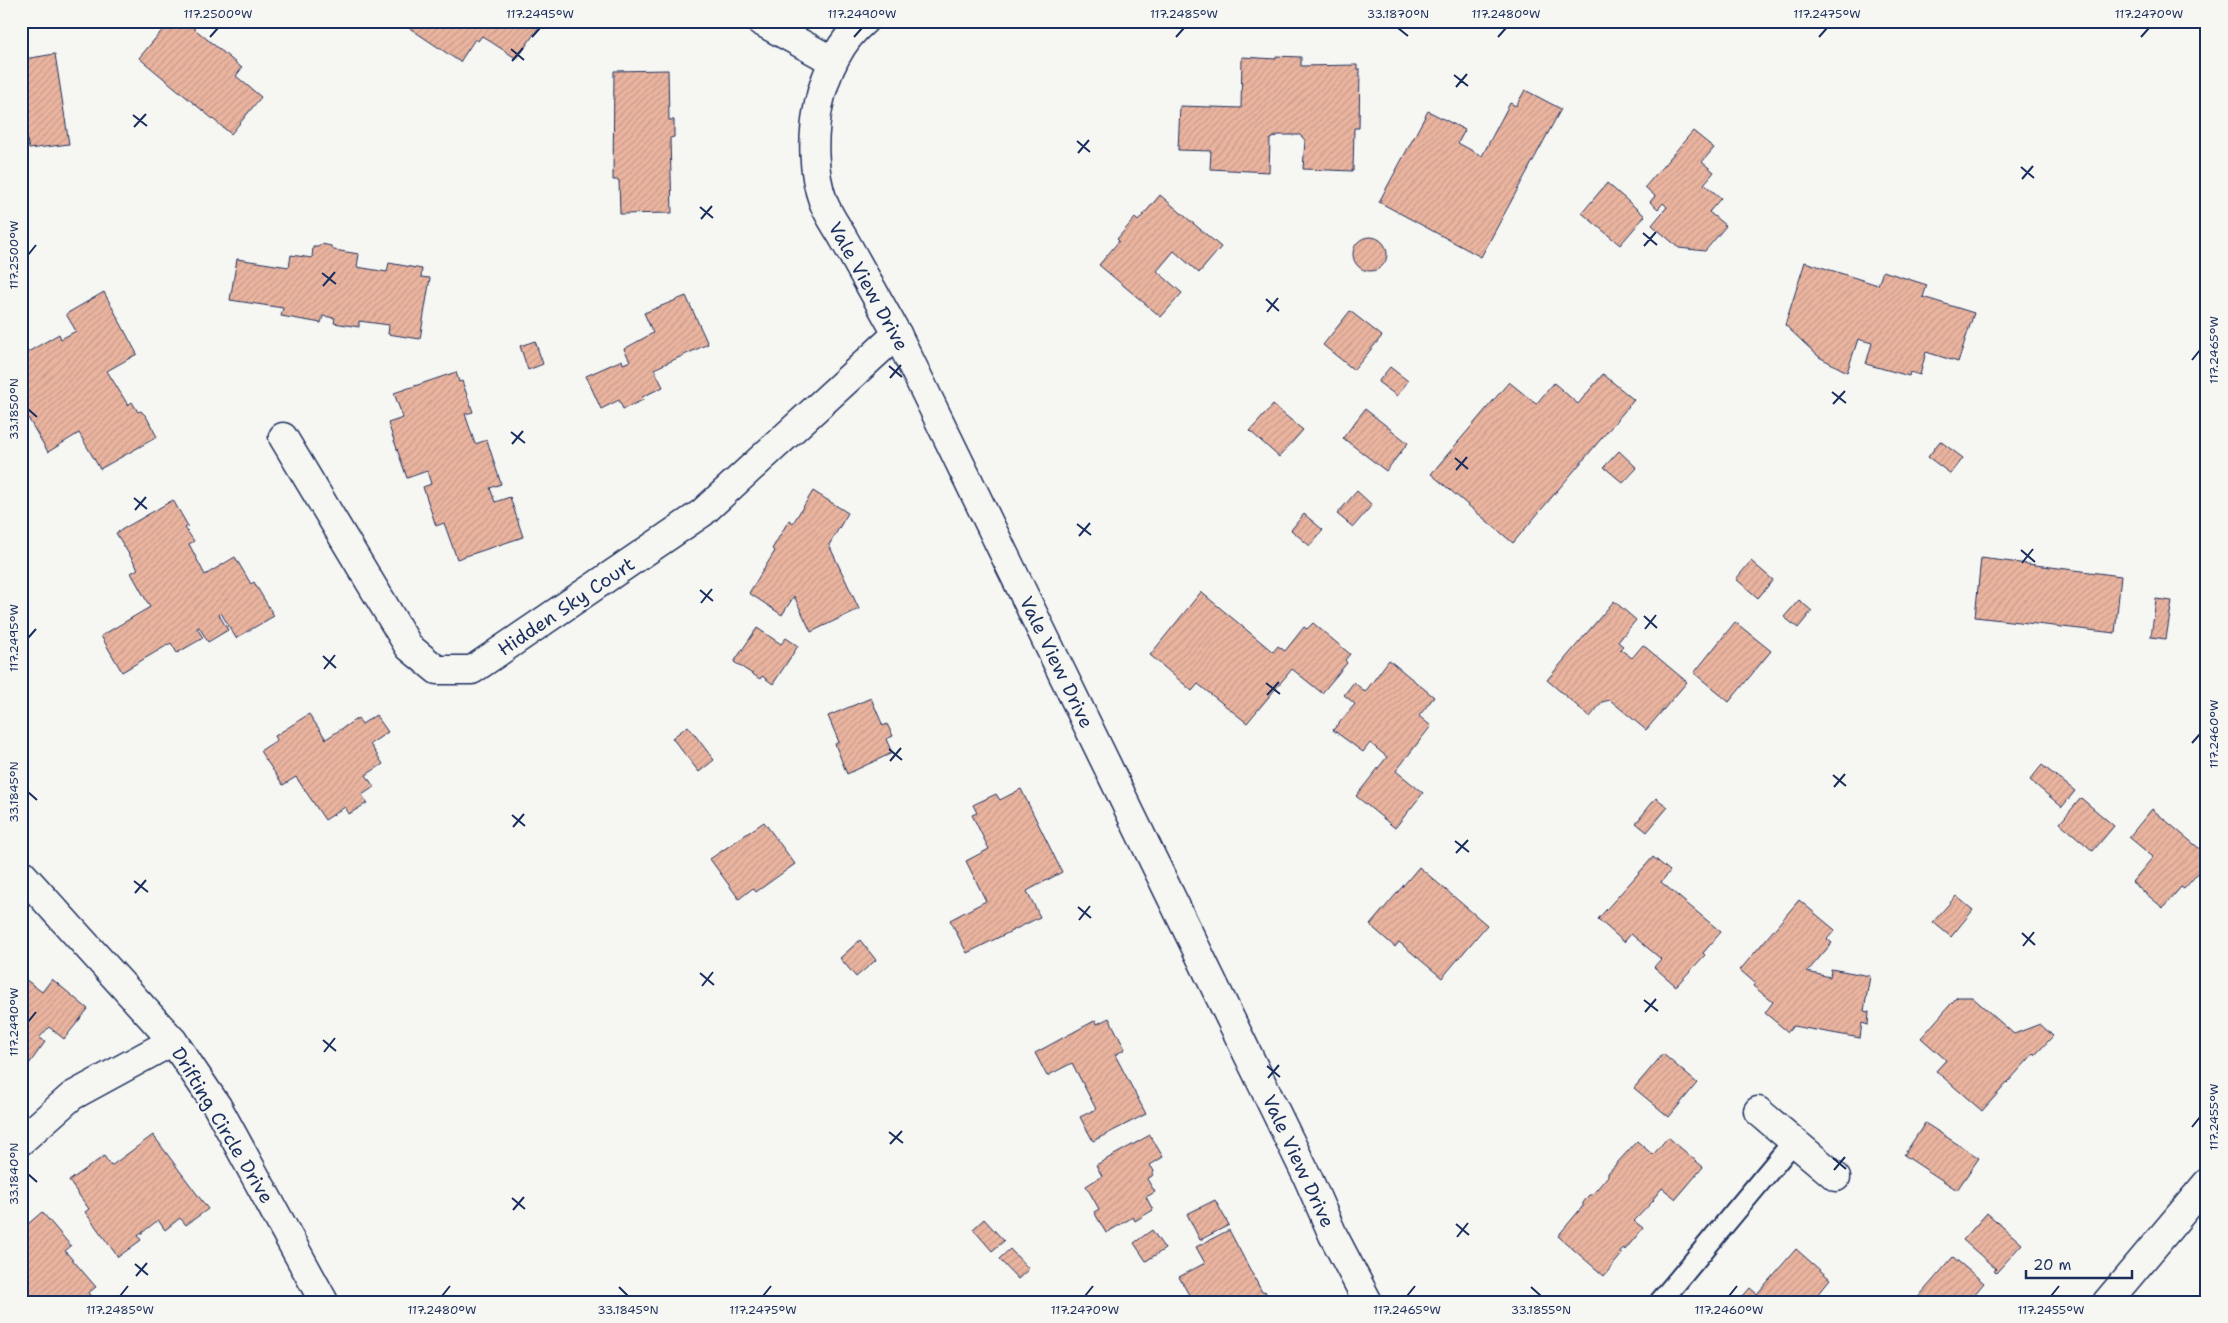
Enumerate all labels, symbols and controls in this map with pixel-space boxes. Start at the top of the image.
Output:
text: 117.2500°W [184,6,252,22]
text: 117.2495°W [506,6,574,22]
text: 117.2490°W [828,6,897,22]
text: 117.2485°W [1150,6,1218,22]
text: 33.1870°N [1367,6,1429,22]
text: 117.2480°W [1471,6,1541,22]
text: 117.2475°W [1793,6,1861,22]
text: 117.2470°W [2115,6,2183,22]
street label: Vale View Drive [823,217,914,355]
text: 117.2500°W [6,221,22,289]
text: 117.2465°W [2206,316,2222,384]
text: 33.1850°N [6,378,22,440]
street label: Hidden Sky Court [493,551,640,662]
street label: Vale View Drive [1014,592,1099,732]
text: 117.2495°W [6,604,22,672]
text: 117.2460°W [2206,699,2222,769]
text: 33.1845°N [6,761,22,823]
text: 117.2490°W [6,988,22,1057]
street label: Drifting Circle Drive [166,1042,279,1208]
text: 117.2455°W [2206,1084,2222,1150]
street label: Vale View Drive [1257,1091,1340,1232]
text: 33.1840°N [6,1143,22,1205]
scale bar [2026,1248,2132,1280]
text: 20 m [2033,1255,2072,1275]
text: 117.2485°W [86,1302,154,1318]
text: 117.2480°W [407,1302,477,1318]
text: 33.1845°N [597,1302,659,1318]
text: 117.2475°W [729,1302,797,1318]
text: 117.2470°W [1051,1302,1119,1318]
text: 117.2465°W [1373,1302,1441,1318]
text: 33.1855°N [1511,1302,1571,1318]
text: 117.2460°W [1694,1302,1764,1318]
text: 117.2455°W [2018,1302,2084,1318]

